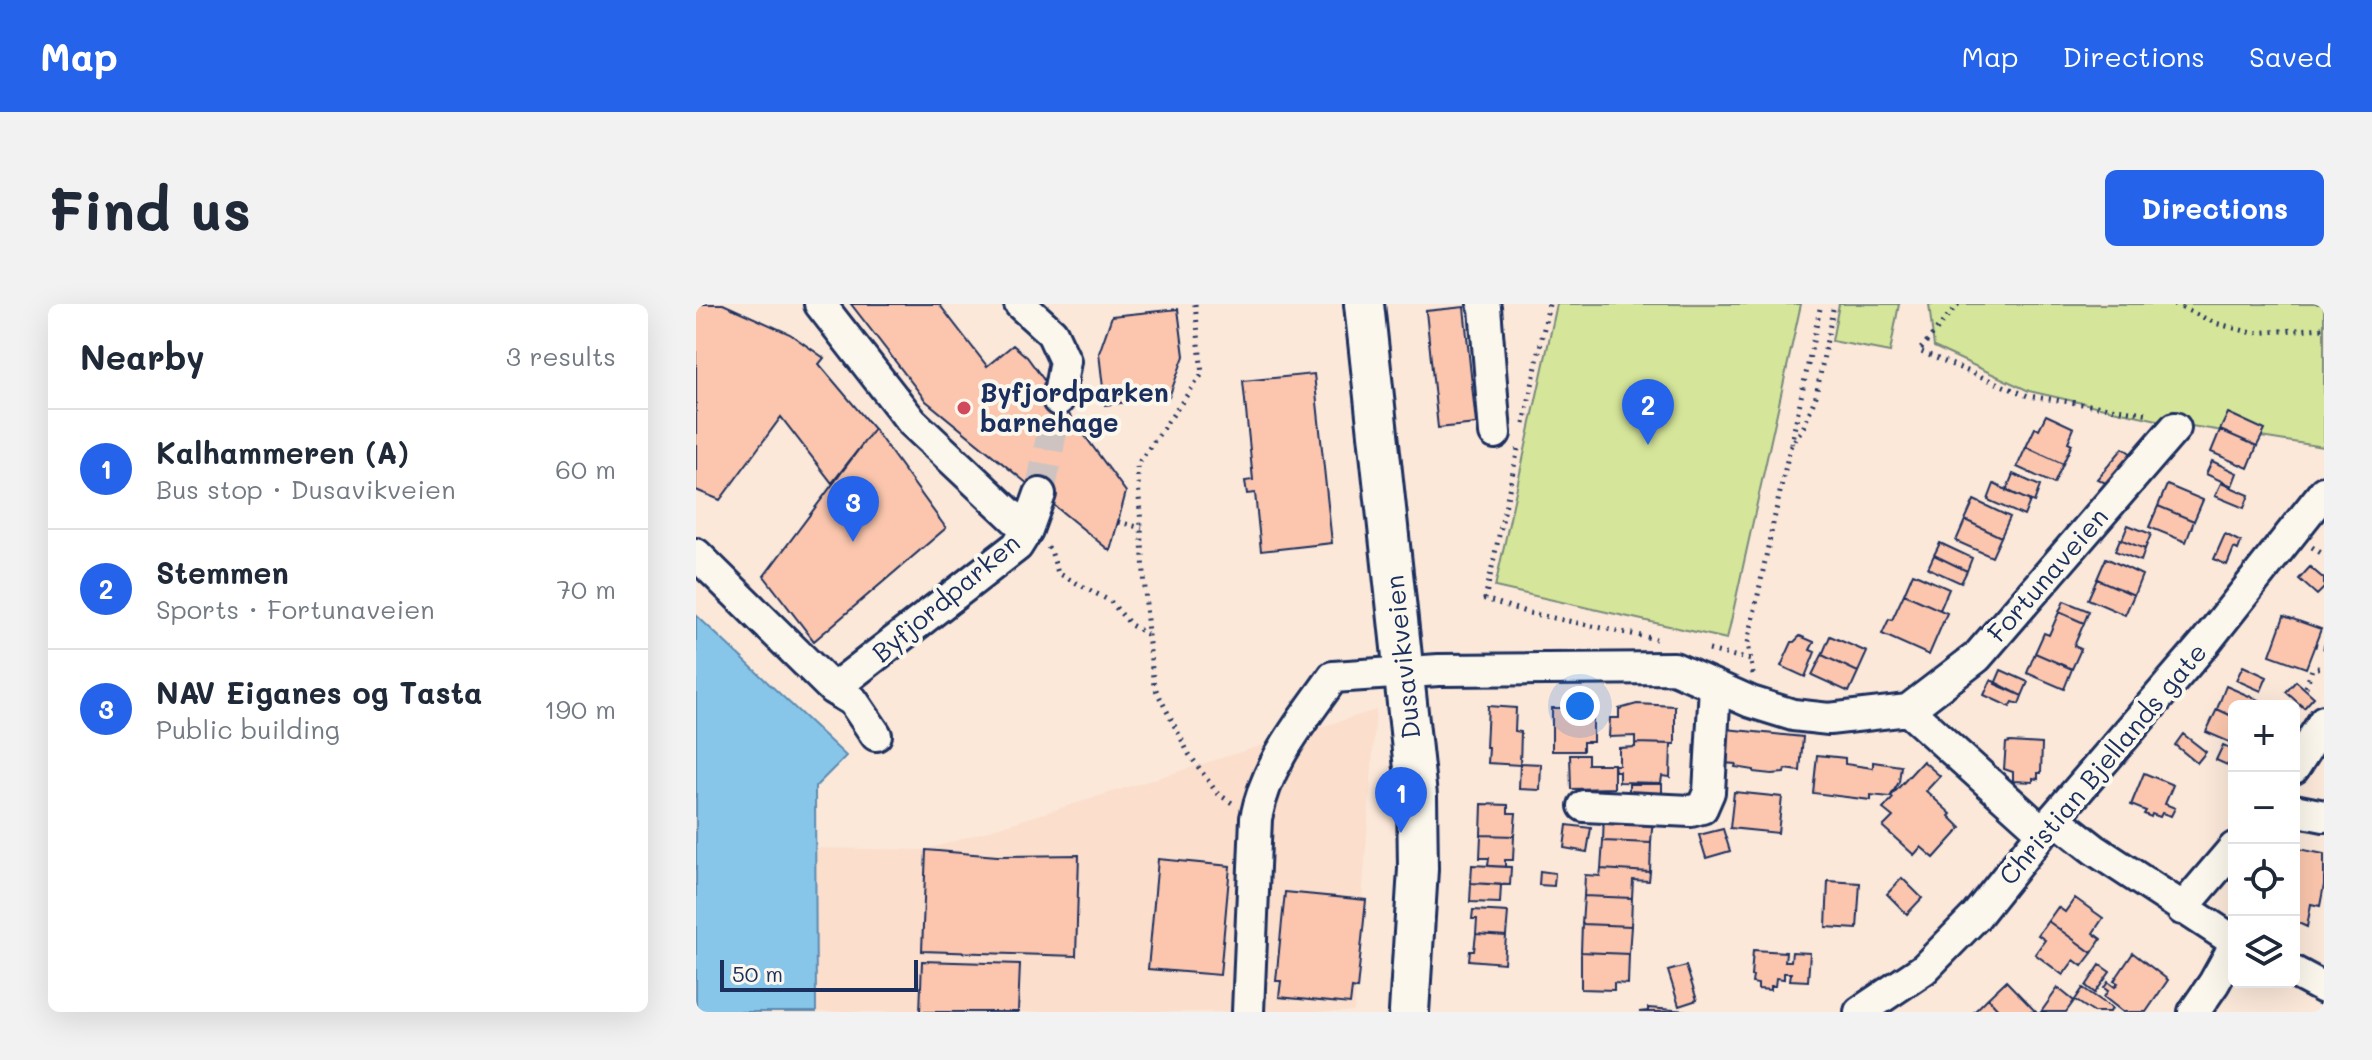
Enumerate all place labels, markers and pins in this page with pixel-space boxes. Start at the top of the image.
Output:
place label: Byfjordparken barnehage [980,375,1169,439]
pin: 2 [1622,379,1674,445]
marker: Byfjordparken barnehage [955,399,973,417]
pin: 3 [827,476,879,542]
pin: 1 [1375,767,1427,833]

